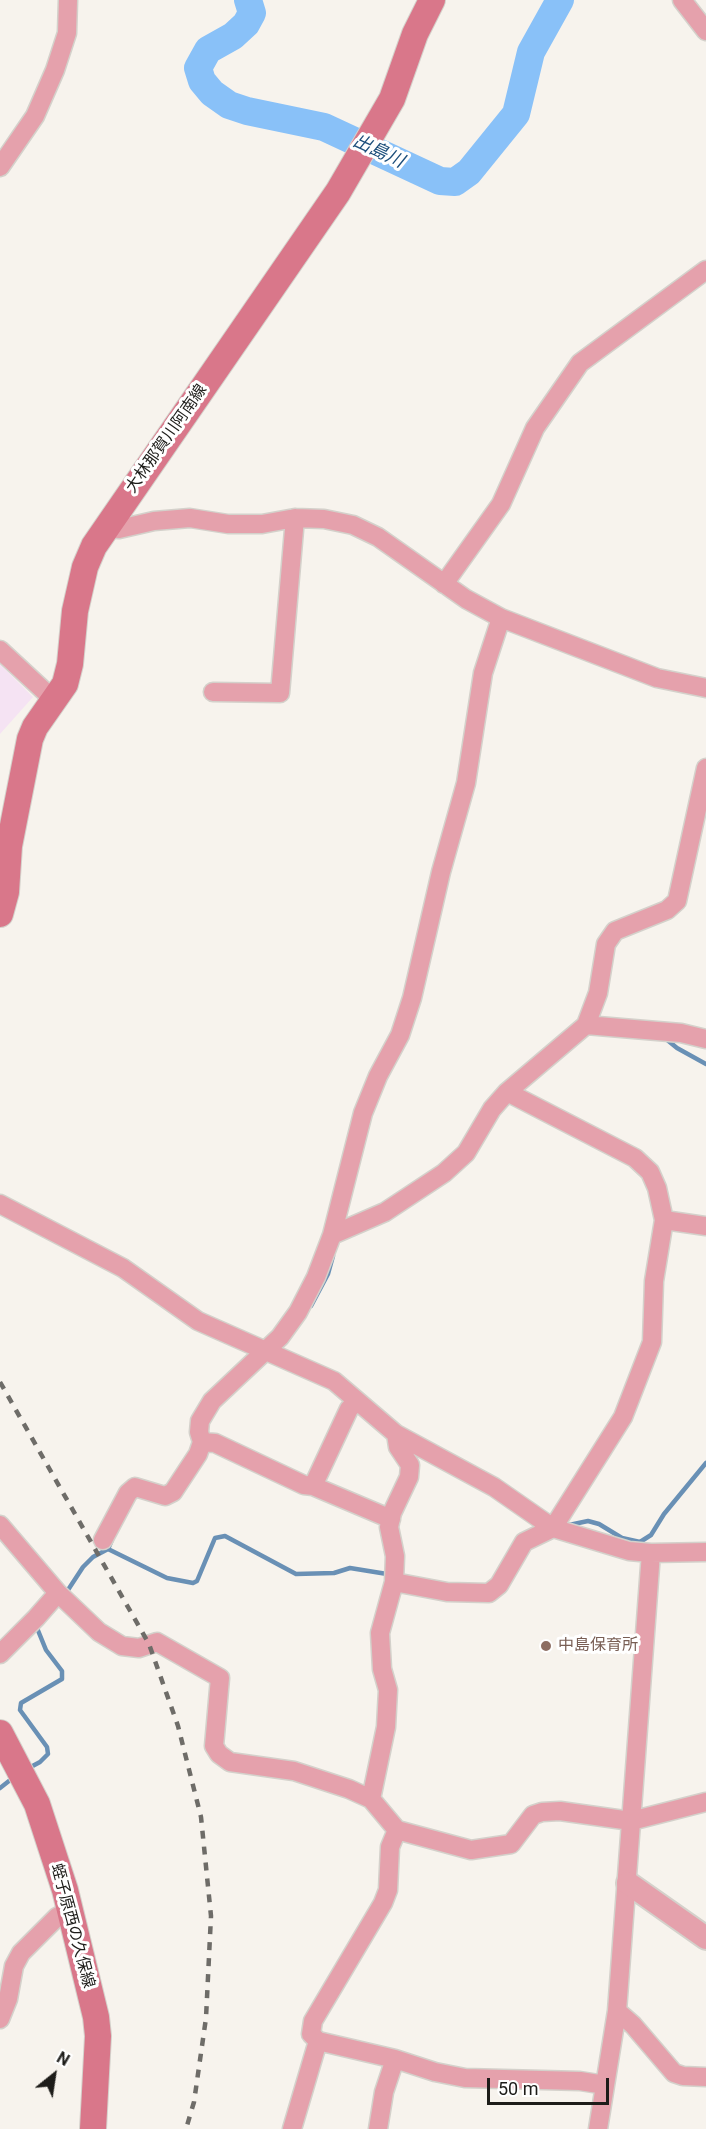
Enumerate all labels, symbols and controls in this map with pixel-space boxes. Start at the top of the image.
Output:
water label: 出島川 [349,131,407,173]
street label: 大林那賀川阿南線 [122,381,212,497]
place label: 中島保育所 [558,1636,638,1656]
marker: 中島保育所 [539,1639,553,1653]
street label: 蛭子原西の久保線 [46,1862,98,1990]
north arrow [24,2045,84,2105]
text: N [54,2048,73,2070]
scale bar [490,2066,612,2104]
text: 50 m [498,2078,538,2099]

